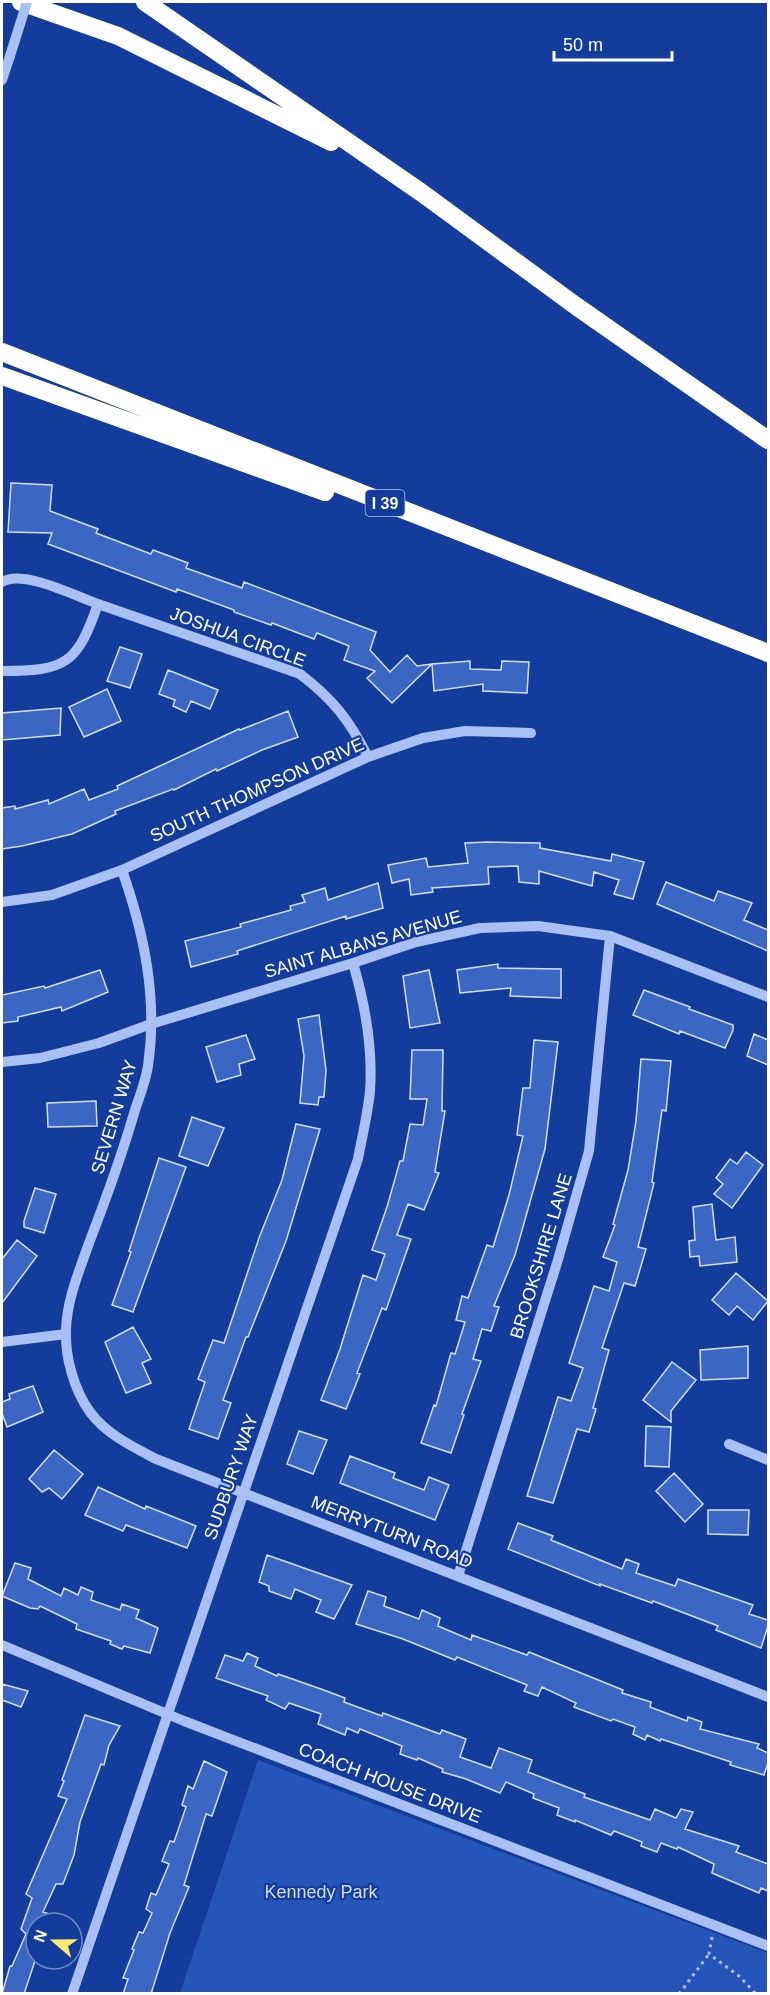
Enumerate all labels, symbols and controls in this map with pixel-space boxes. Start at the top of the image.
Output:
scale bar [554,24,672,62]
text: 50 m [563,35,603,55]
road number: I 39 [366,490,404,516]
street label: JOSHUA CIRCLE [167,603,309,671]
street label: SOUTH THOMPSON DRIVE [147,734,367,846]
street label: SAINT ALBANS AVENUE [262,906,464,982]
street label: SEVERN WAY [87,1058,141,1176]
street label: BROOKSHIRE LANE [506,1171,576,1341]
street label: SUDBURY WAY [200,1412,262,1542]
street label: MERRYTURN ROAD [308,1492,476,1572]
street label: COACH HOUSE DRIVE [296,1739,484,1827]
park label: Kennedy Park [264,1882,379,1902]
north arrow [24,1911,84,1971]
text: N [30,1928,50,1944]

